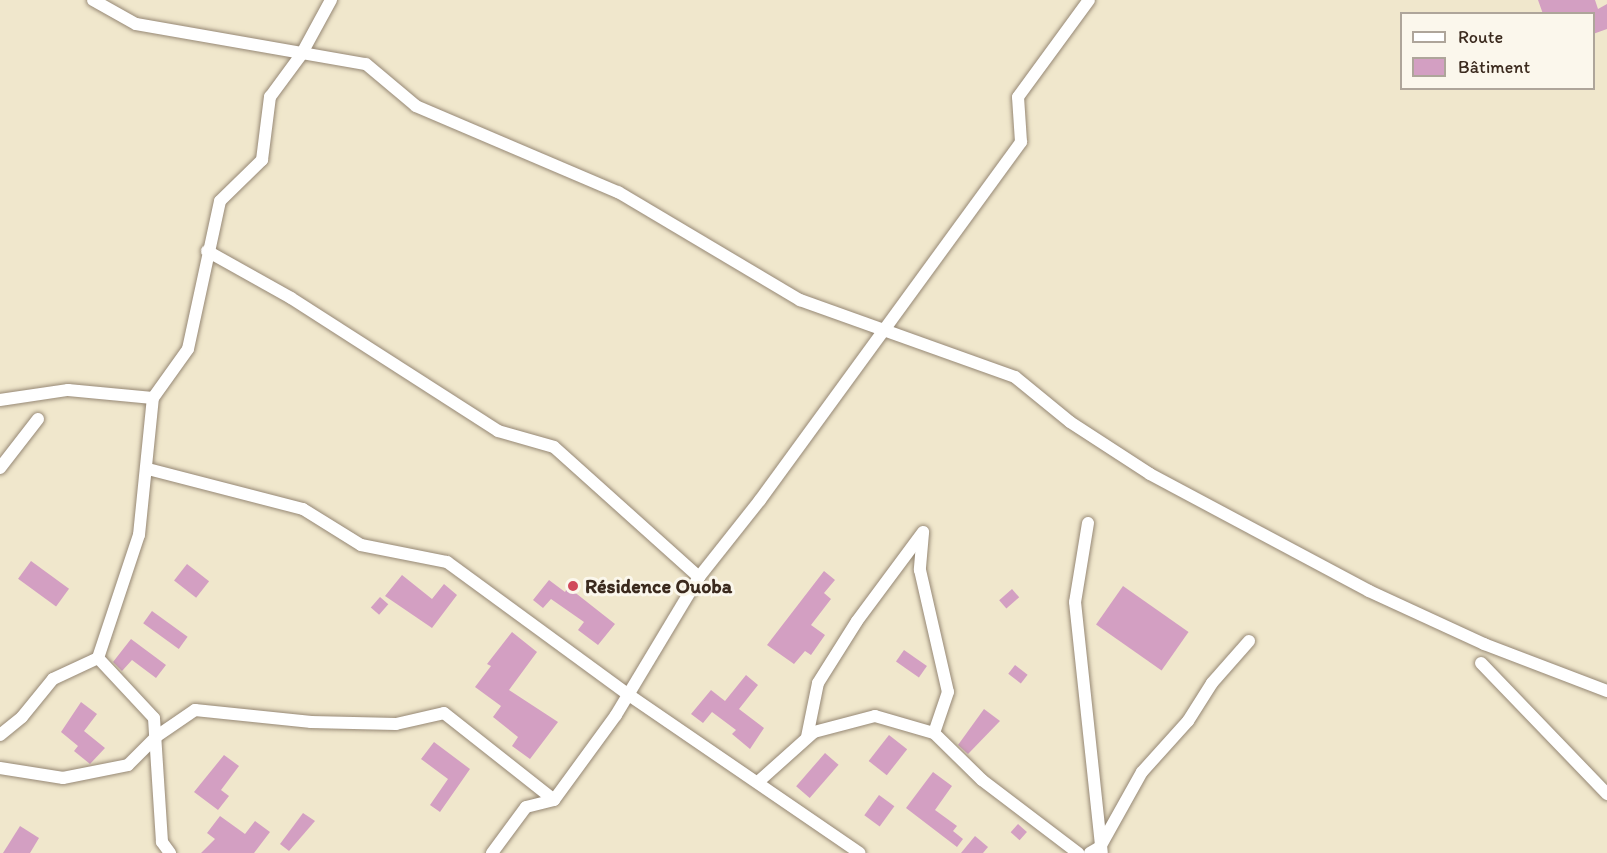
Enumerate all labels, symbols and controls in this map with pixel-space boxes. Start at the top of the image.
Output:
legend [1400,12,1595,90]
text: Route [1458,26,1503,48]
text: Bâtiment [1458,56,1530,78]
place label: Résidence Ouoba [585,574,732,598]
marker: Résidence Ouoba [566,579,580,593]

